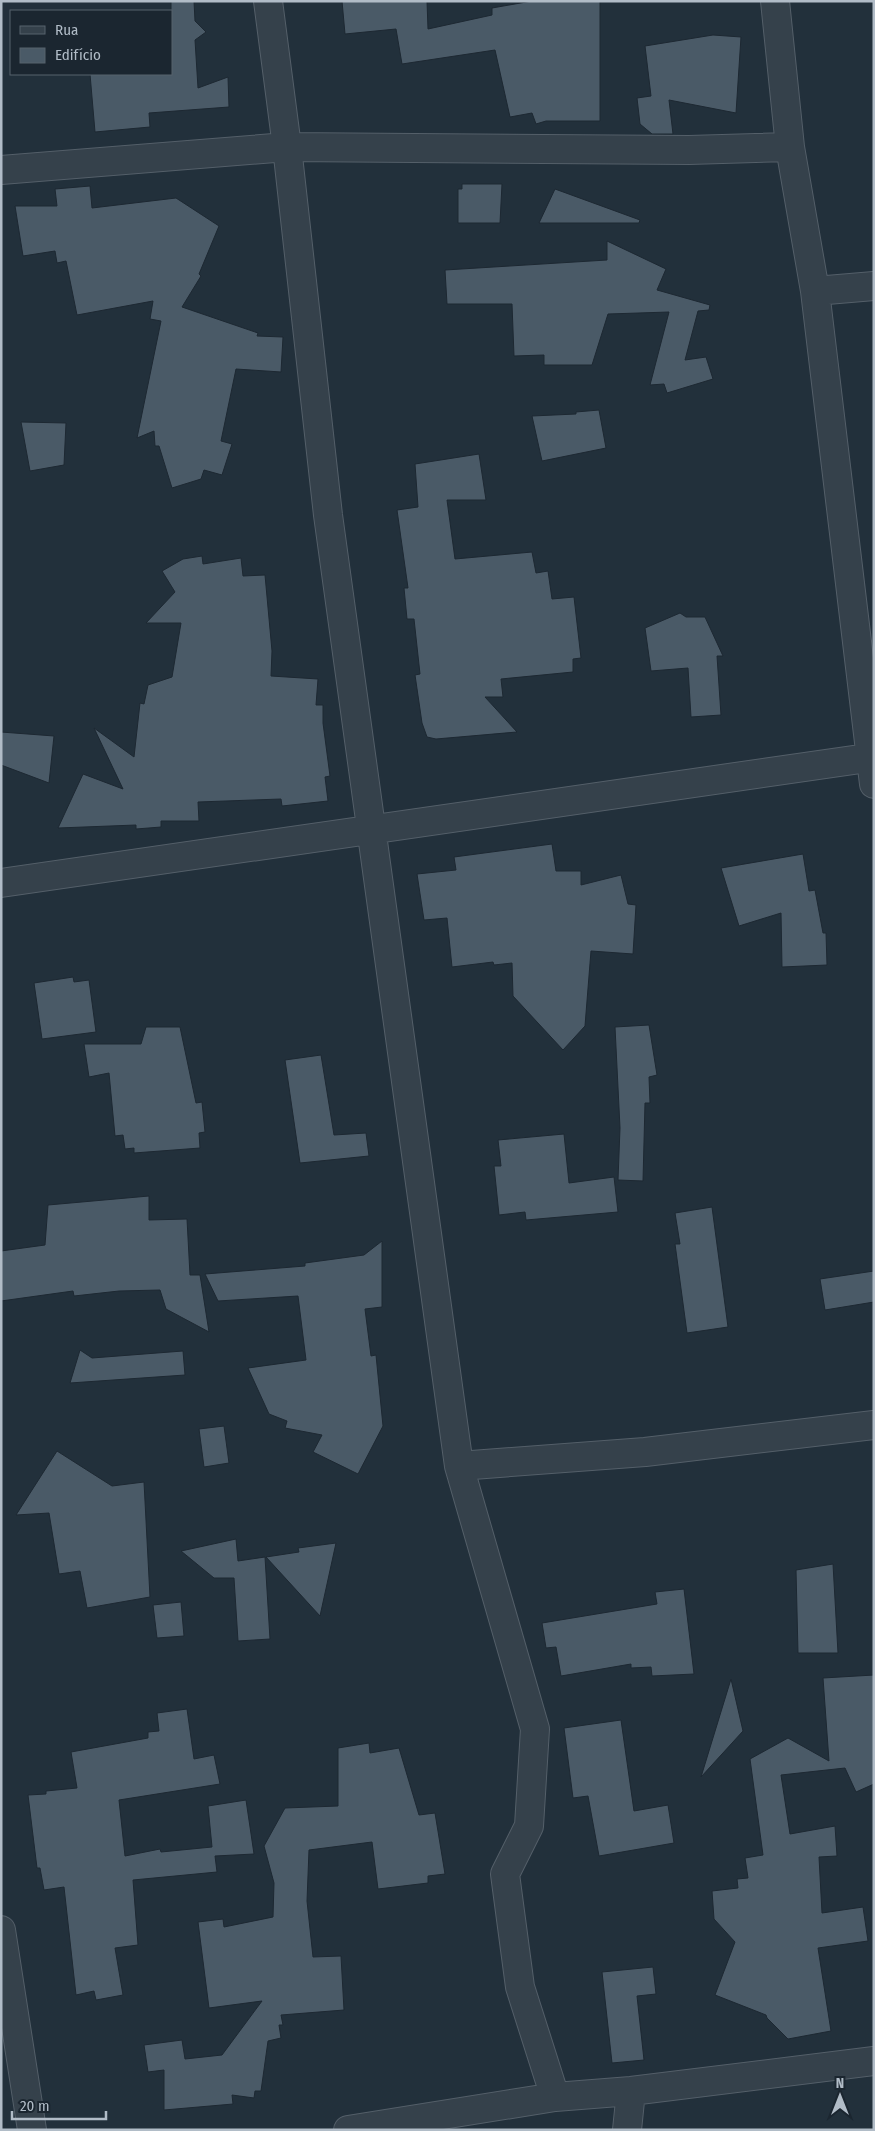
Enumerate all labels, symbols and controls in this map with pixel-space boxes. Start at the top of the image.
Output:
legend [10,10,172,75]
text: Rua [55,21,78,39]
text: Edifício [55,46,101,64]
north arrow [815,2071,865,2121]
text: N [836,2075,844,2092]
scale bar [12,2088,106,2120]
text: 20 m [20,2097,50,2115]

